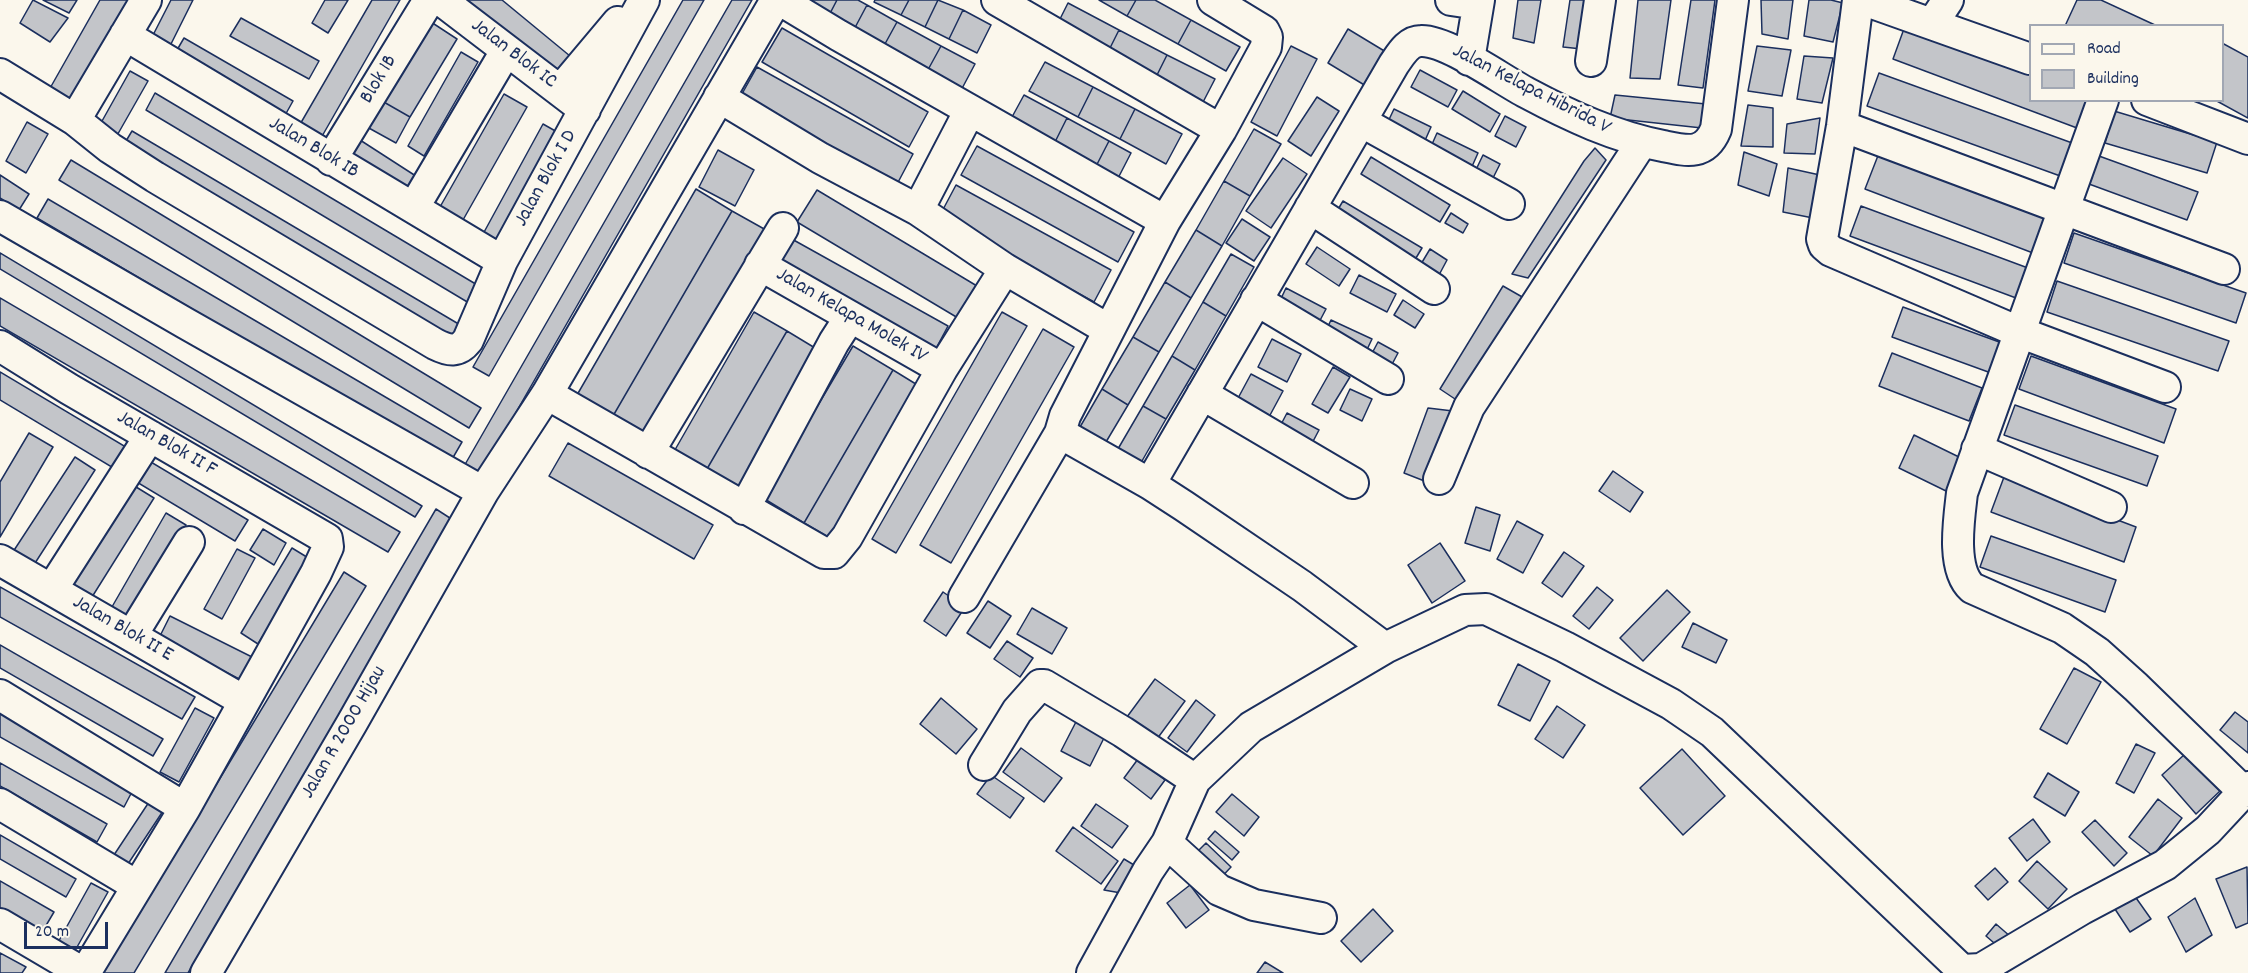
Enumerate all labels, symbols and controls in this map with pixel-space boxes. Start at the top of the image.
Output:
street label: Jalan Blok IC [465,14,561,96]
legend [2029,24,2224,102]
text: Road [2087,37,2121,62]
street label: Jalan Kelapa Hibrida V [1447,40,1615,142]
street label: Blok 1B [356,51,404,109]
text: Building [2087,67,2139,92]
street label: Jalan Blok IB [263,112,363,186]
street label: Jalan Blok I D [510,126,584,232]
street label: Jalan Kelapa Molek IV [771,263,931,371]
street label: Jalan Blok II F [111,406,221,484]
street label: Jalan Blok II E [67,591,177,669]
street label: Jalan R 2000 Hijau [297,662,393,804]
scale bar [27,910,111,948]
text: 20 m [35,920,69,945]

